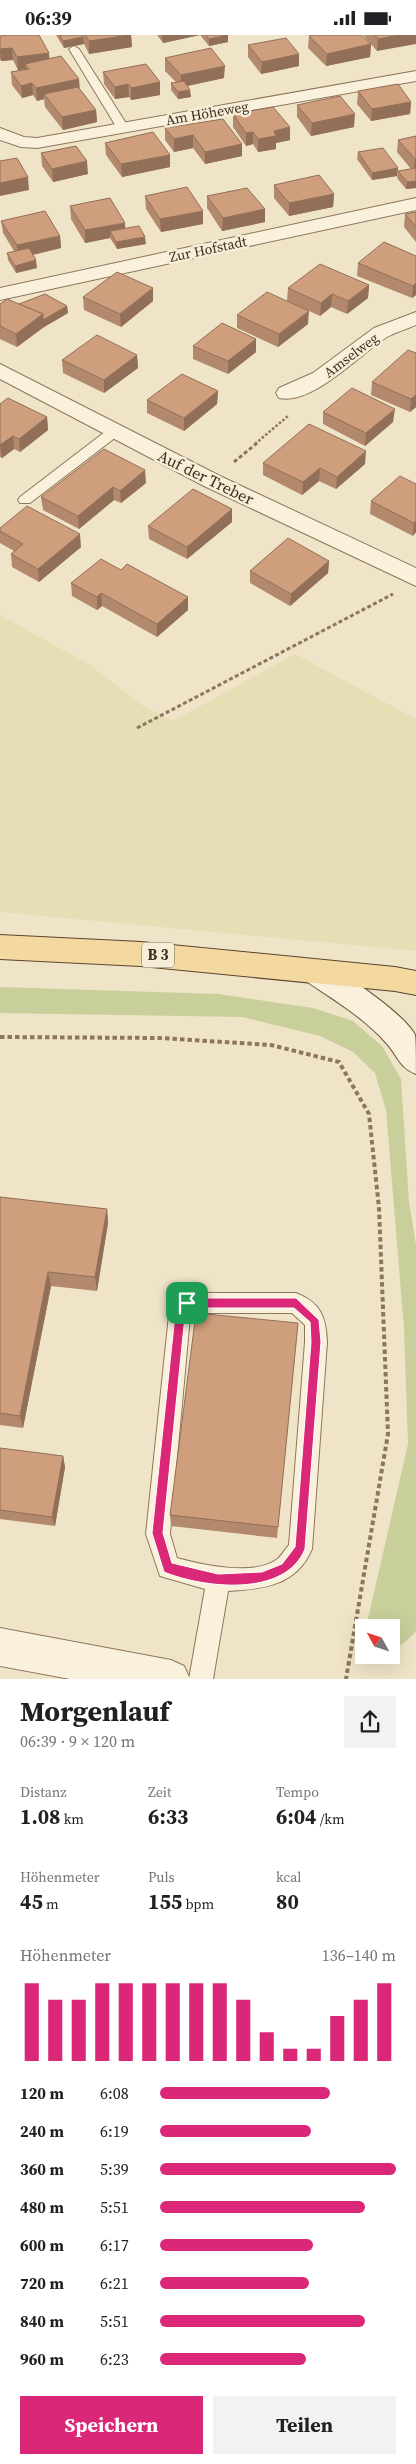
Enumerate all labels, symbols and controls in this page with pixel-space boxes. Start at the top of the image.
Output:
text: 06:39 [25,5,72,31]
street label: Am Höheweg [164,96,250,130]
street label: Zur Hofstadt [167,231,249,267]
street label: Amselweg [319,328,383,382]
street label: Auf der Treber [154,444,258,510]
road number: B 3 [142,943,174,967]
pin [166,1282,208,1324]
icon: arrive [173,1289,201,1317]
north arrow [355,1619,400,1664]
map controls [355,1619,400,1664]
text: Morgenlauf [20,1692,170,1730]
button: share [344,1696,396,1748]
text: 06:39 · 9 × 120 m [20,1730,135,1752]
text: Distanz [20,1782,67,1802]
text: Zeit [148,1782,172,1802]
text: Tempo [276,1782,319,1802]
text: 1.08 [20,1802,60,1831]
text: 6:33 [148,1802,188,1831]
text: 6:04 [276,1802,316,1831]
text: km [60,1809,84,1829]
text: /km [316,1809,345,1829]
text: Höhenmeter [20,1867,100,1887]
text: Puls [148,1867,175,1887]
text: kcal [276,1867,302,1887]
text: 45 [20,1887,43,1916]
text: 155 [148,1887,182,1916]
text: 80 [276,1887,299,1916]
text: m [43,1894,59,1914]
text: bpm [182,1894,214,1914]
text: Höhenmeter [20,1944,111,1966]
text: 136–140 m [322,1944,396,1966]
text: 120 m [20,2082,64,2104]
text: 6:08 [100,2082,129,2104]
text: 240 m [20,2120,64,2142]
text: 6:19 [100,2120,129,2142]
text: 360 m [20,2158,64,2180]
text: 5:39 [100,2158,129,2180]
text: 480 m [20,2196,64,2218]
text: 5:51 [100,2196,129,2218]
text: 600 m [20,2234,64,2256]
text: 6:17 [100,2234,129,2256]
text: 720 m [20,2272,64,2294]
text: 6:21 [100,2272,129,2294]
text: 840 m [20,2310,64,2332]
text: 5:51 [100,2310,129,2332]
text: 960 m [20,2348,64,2370]
text: 6:23 [100,2348,129,2370]
button: Speichern [20,2396,203,2454]
button: Teilen [213,2396,396,2454]

